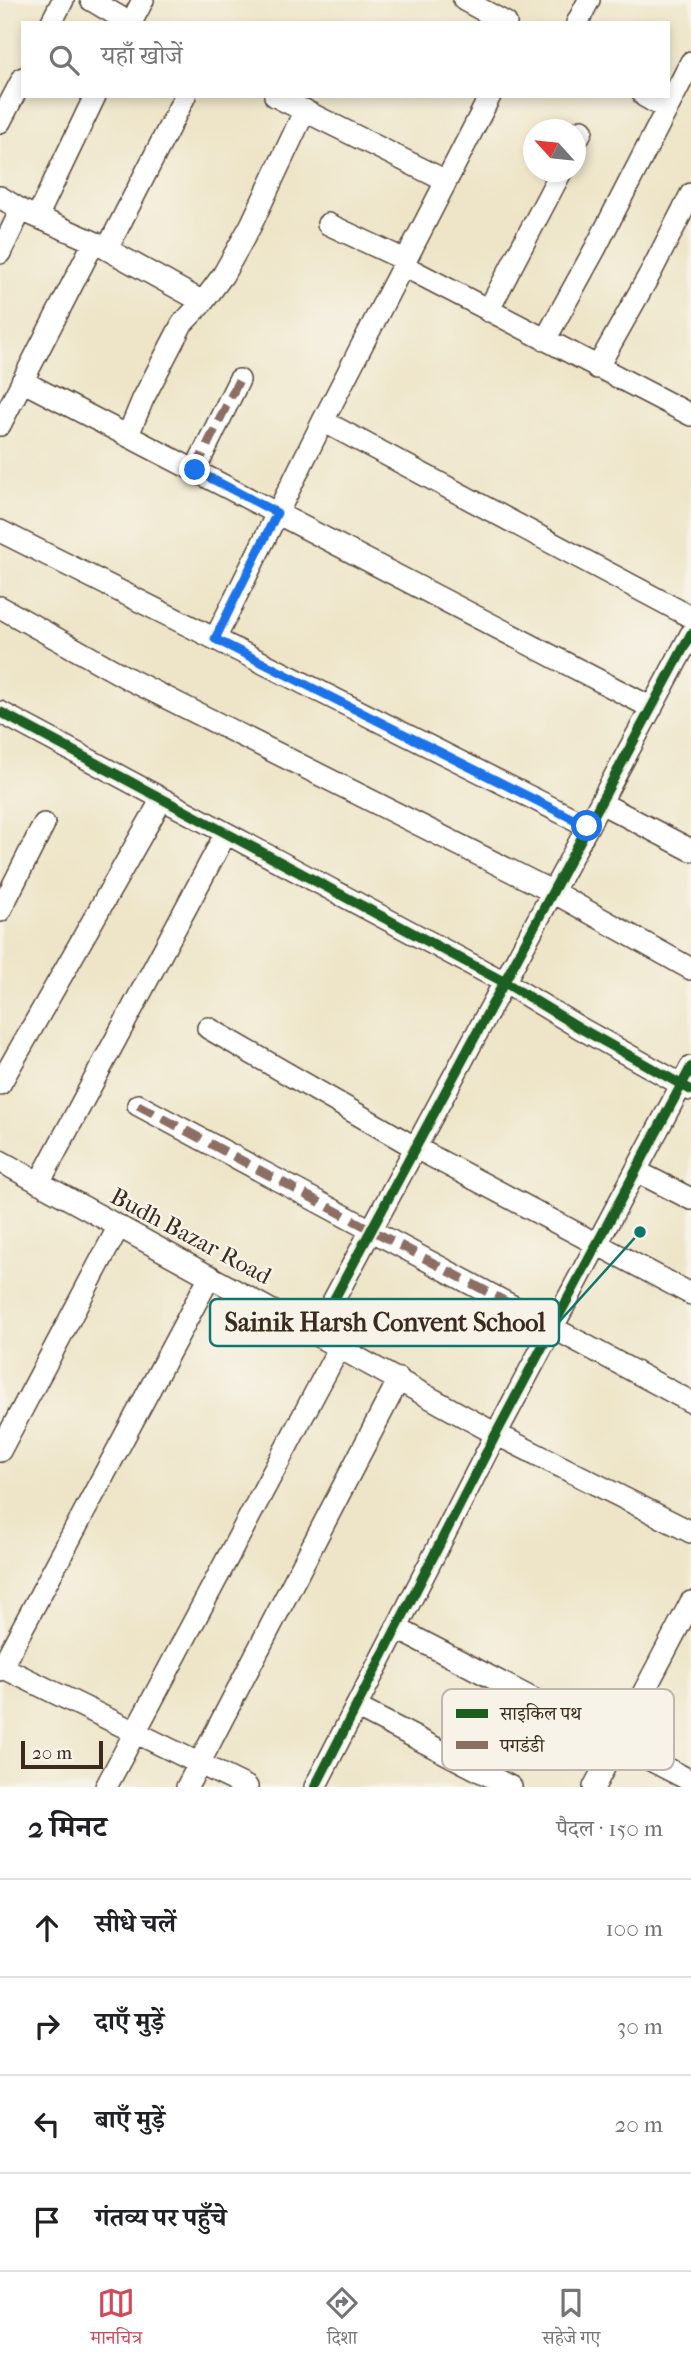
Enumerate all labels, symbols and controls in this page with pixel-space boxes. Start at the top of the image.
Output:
search box [21,21,670,98]
text: यहाँ खोजें [101,40,183,71]
icon: search [45,41,83,79]
north arrow [523,119,586,182]
route end [179,454,210,485]
route start [571,810,602,841]
street label: Budh Bazar Road [106,1182,277,1291]
callout: Sainik Harsh Convent School [210,1299,559,1346]
text: Sainik Harsh Convent School [224,1307,546,1338]
legend [442,1689,674,1770]
text: साइकिल पथ [499,1703,582,1725]
text: पगडंडी [499,1735,545,1757]
scale bar [21,1738,103,1770]
text: 20 m [32,1742,72,1764]
text: 2 मिनट [28,1810,107,1845]
text: पैदल · 150 m [556,1815,663,1842]
text: सीधे चलें [95,1908,176,1939]
icon: ahead [28,1909,66,1947]
text: 100 m [605,1915,663,1942]
text: दाएँ मुड़ें [95,2006,164,2037]
icon: right [28,2007,66,2045]
text: 30 m [617,2013,663,2040]
text: बाएँ मुड़ें [95,2104,165,2135]
icon: left [28,2105,66,2143]
text: 20 m [614,2111,663,2138]
text: गंतव्य पर पहुँचे [95,2202,226,2233]
icon: arrive [28,2203,66,2241]
tab: मानचित्र [91,2284,142,2356]
tab: दिशा [323,2284,361,2356]
tab: सहेजे गए [542,2284,600,2356]

